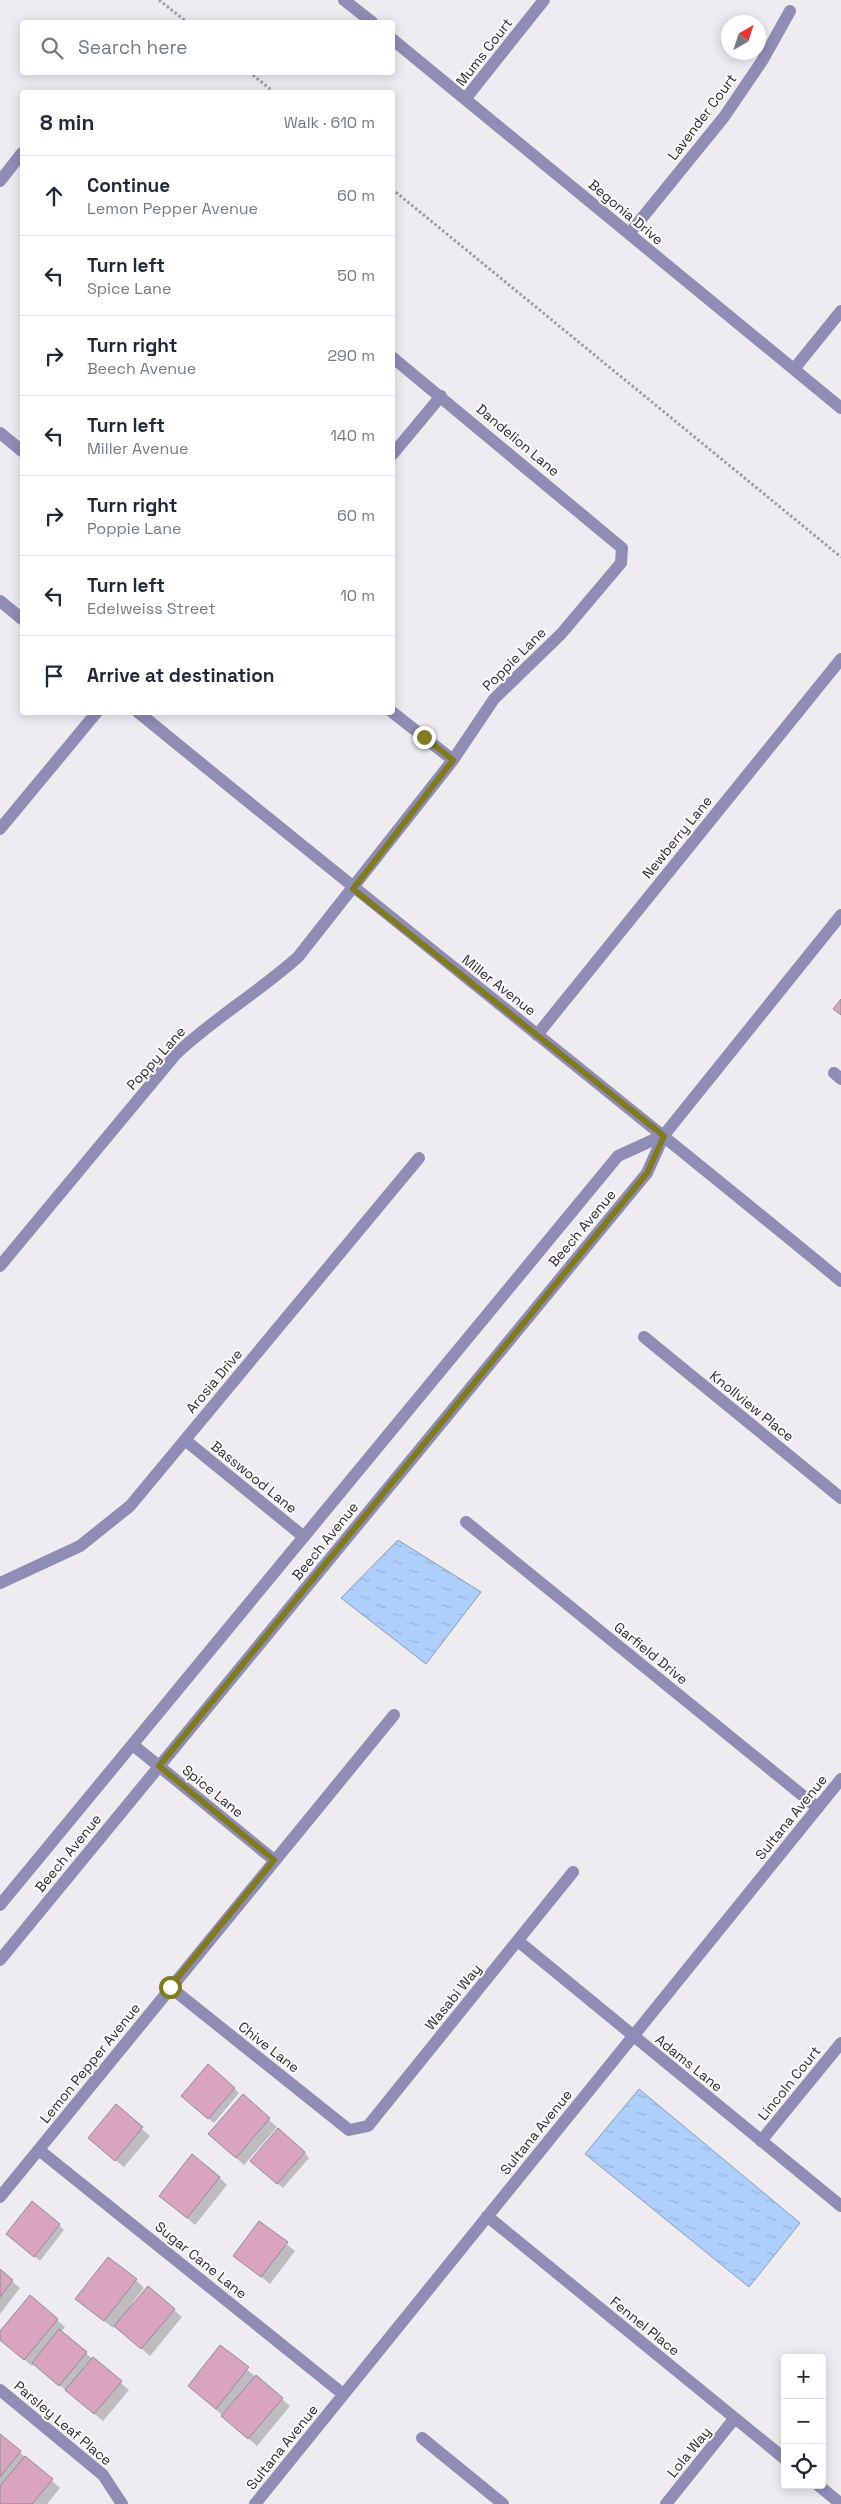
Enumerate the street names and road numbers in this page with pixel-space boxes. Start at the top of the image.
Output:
street label: Mums Court [452,14,516,90]
street label: Lavender Court [664,70,740,164]
street label: Begonia Drive [585,175,667,249]
street label: Dandelion Lane [473,400,563,480]
street label: Poppie Lane [478,623,550,695]
street label: Newberry Lane [638,792,716,882]
street label: Miller Avenue [458,951,540,1019]
street label: Poppy Lane [123,1022,189,1094]
street label: Beech Avenue [544,1186,620,1270]
street label: Arosia Drive [182,1345,246,1417]
street label: Knollview Place [706,1367,798,1445]
street label: Basswood Lane [207,1437,301,1517]
street label: Beech Avenue [288,1498,362,1584]
street label: Garfield Drive [610,1618,692,1688]
street label: Spice Lane [179,1761,247,1821]
street label: Sultana Avenue [751,1771,831,1863]
street label: Beech Avenue [31,1810,105,1896]
street label: Wasabi Way [421,1960,485,2034]
street label: Lemon Pepper Avenue [36,1999,144,2127]
street label: Chive Lane [235,2018,303,2076]
street label: Adams Lane [652,2030,726,2096]
street label: Lincoln Court [754,2042,824,2124]
street label: Sultana Avenue [496,2086,576,2178]
street label: Sugar Cane Lane [151,2217,251,2303]
street label: Fennel Place [606,2292,684,2360]
street label: Parsley Leaf Place [10,2377,116,2469]
street label: Sultana Avenue [242,2401,322,2493]
street label: Lola Way [663,2423,715,2481]

